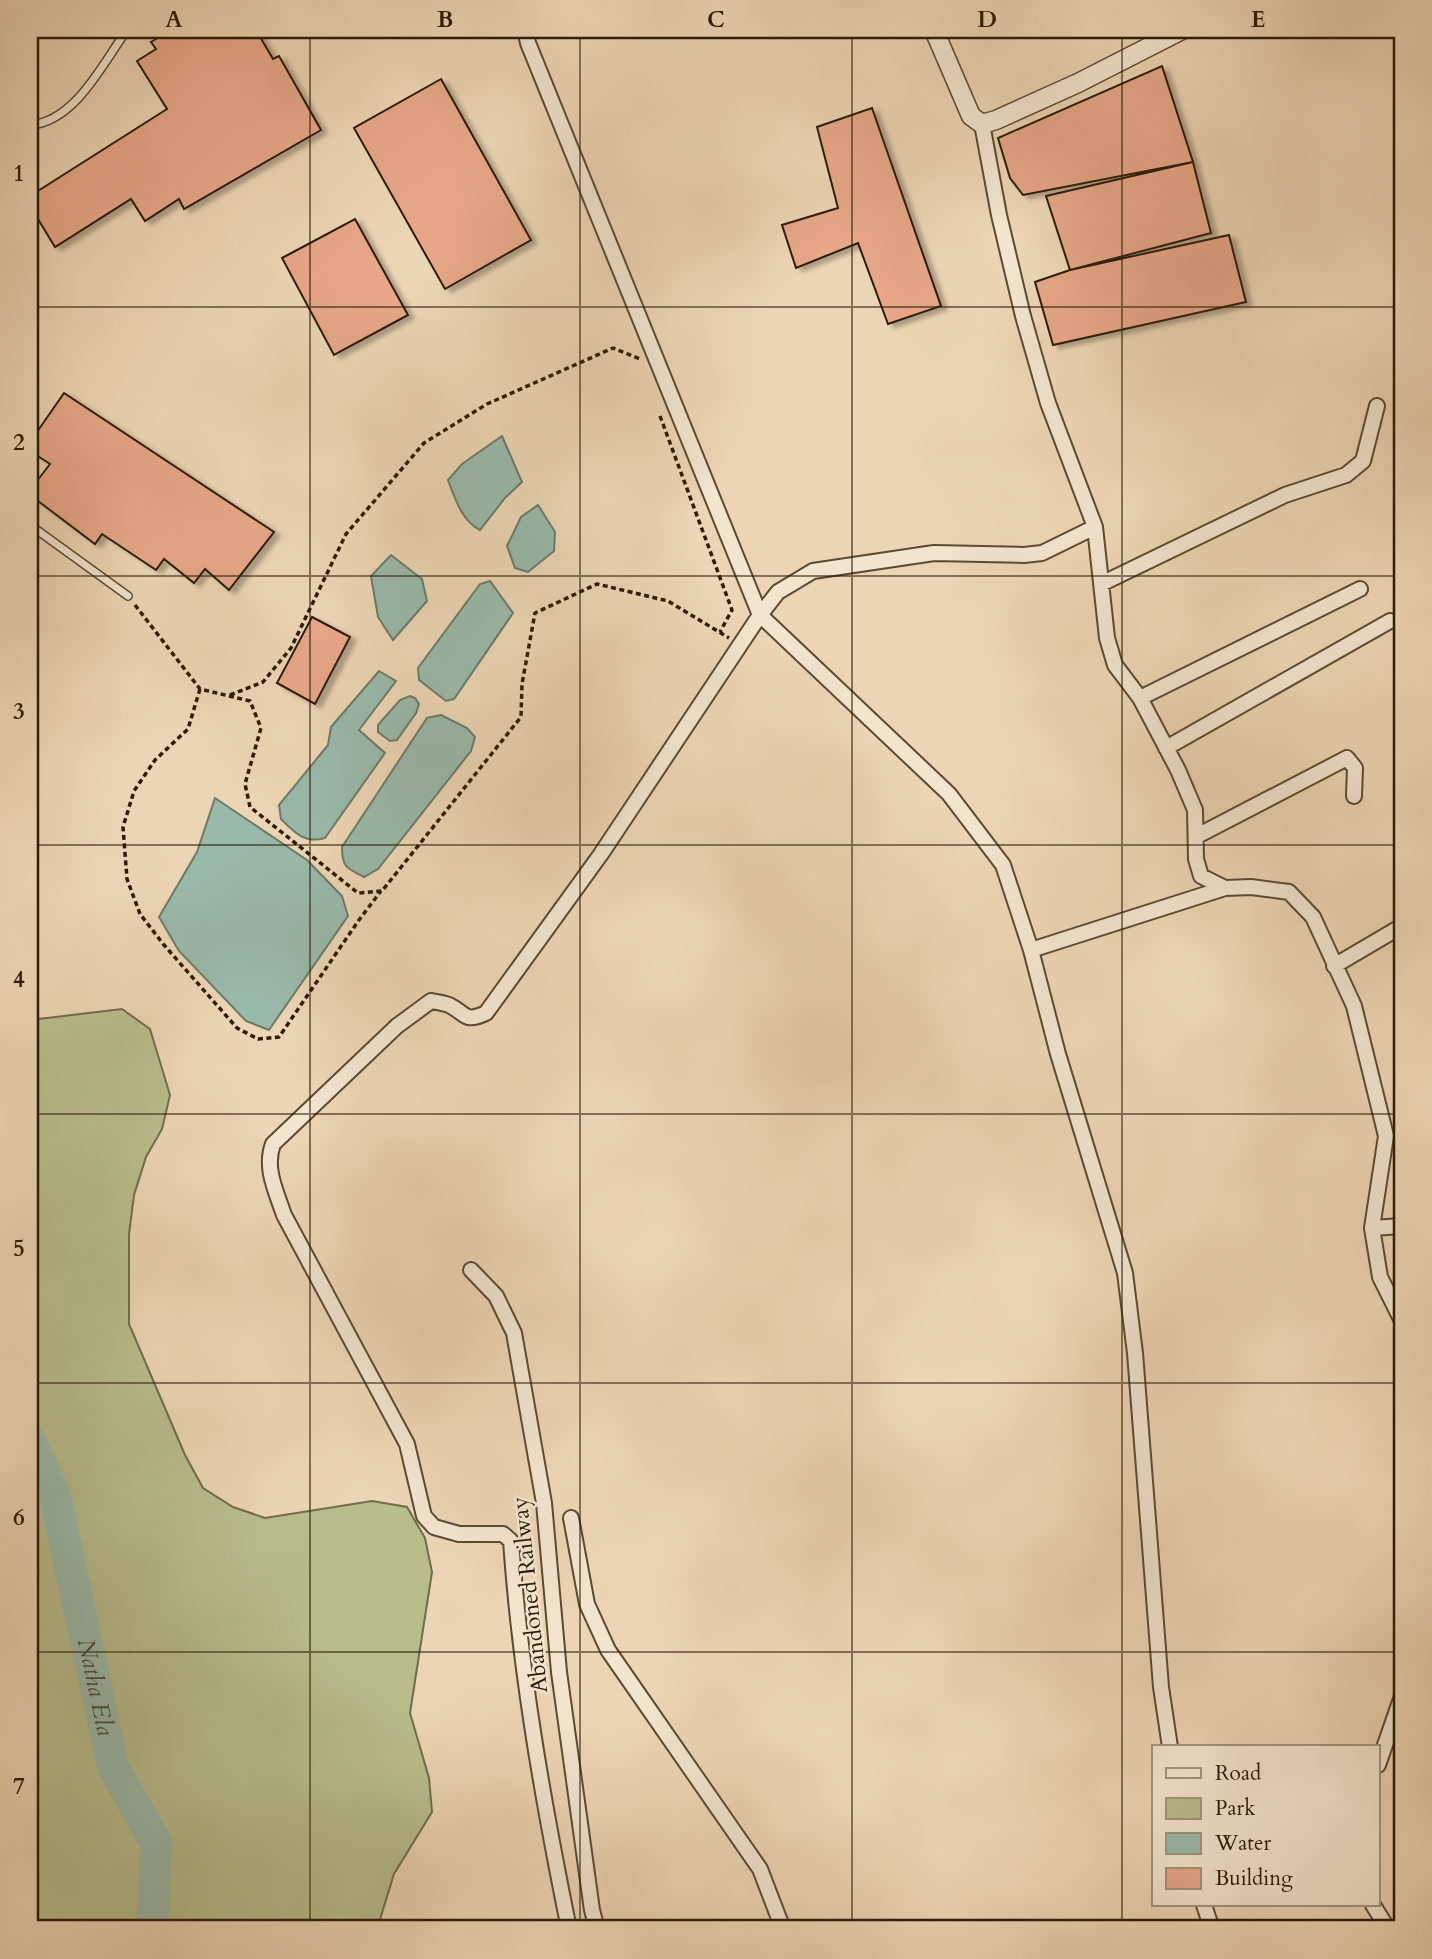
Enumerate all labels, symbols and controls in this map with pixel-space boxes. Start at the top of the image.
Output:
text: A [165,4,183,35]
text: B [437,4,453,35]
text: C [707,4,725,35]
text: D [977,4,997,35]
text: E [1251,4,1265,35]
text: 1 [13,158,25,189]
text: 2 [13,427,25,458]
text: 3 [13,696,25,727]
text: 4 [13,964,25,995]
text: 5 [13,1233,25,1264]
street label: Abandoned Railway [504,1495,555,1695]
text: 6 [13,1502,25,1533]
water label: Natha Ela [69,1636,122,1739]
legend [1152,1745,1380,1906]
text: Road [1215,1759,1261,1788]
text: 7 [13,1771,25,1802]
text: Park [1215,1794,1256,1823]
text: Water [1214,1829,1271,1858]
text: Building [1215,1864,1293,1893]

